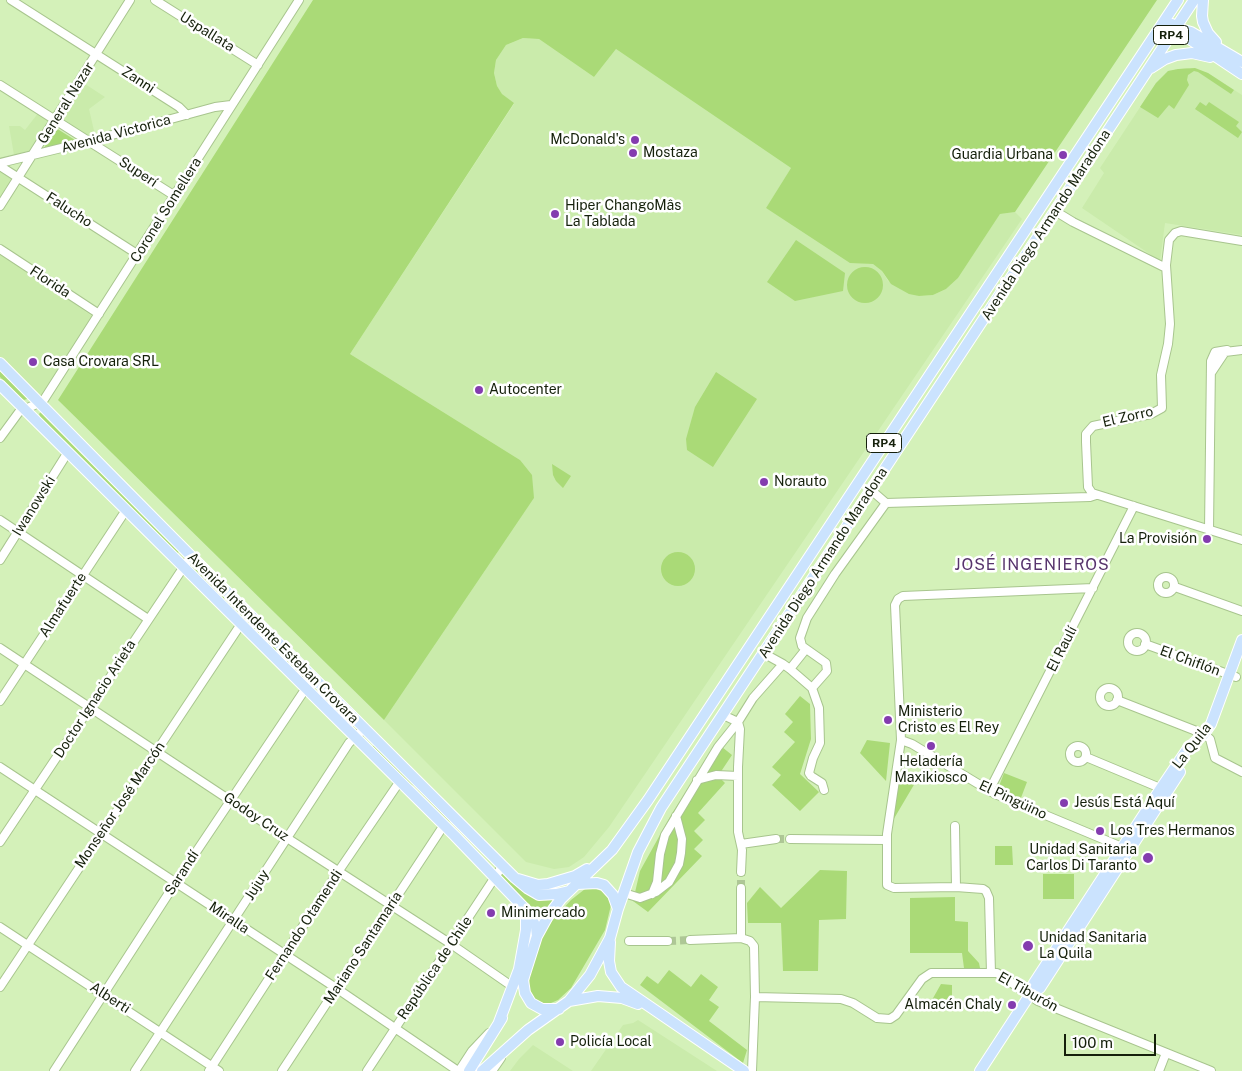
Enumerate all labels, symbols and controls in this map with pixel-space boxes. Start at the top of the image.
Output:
street label: Uspallata [176,9,238,55]
road number: RP4 [1154,26,1188,44]
street label: General Nazar [34,59,98,147]
street label: Zanni [118,63,158,97]
street label: Avenida Victorica [59,111,173,157]
street label: Avenida Diego Armando Maradona [978,127,1114,323]
place label: McDonald's [550,132,625,148]
marker: McDonald's [629,134,641,146]
place label: Mostaza [643,145,698,161]
marker: Mostaza [627,147,639,159]
place label: Guardia Urbana [951,147,1053,163]
marker: Guardia Urbana [1057,149,1069,161]
street label: Superí [116,153,160,191]
street label: Coronel Somellera [127,154,205,266]
street label: Falucho [43,189,95,231]
place label: Hiper ChangoMâs La Tablada [565,198,681,230]
marker: Hiper ChangoMâs La Tablada [549,208,561,220]
street label: Florida [26,263,74,301]
place label: Casa Crovara SRL [43,354,159,370]
marker: Casa Crovara SRL [27,356,39,368]
place label: Autocenter [489,382,562,398]
marker: Autocenter [473,384,485,396]
street label: El Zorro [1101,403,1155,431]
road number: RP4 [866,433,902,452]
street label: Avenida Diego Armando Maradona [755,465,891,661]
street label: Iwanowski [9,473,59,539]
place label: Norauto [774,474,827,490]
marker: Norauto [758,476,770,488]
place label: La Provisión [1119,531,1197,547]
marker: La Provisión [1201,533,1213,545]
street label: Avenida Intendente Esteban Crovara [184,549,362,727]
district label: JOSÉ INGENIEROS [952,555,1112,575]
street label: Almafuerte [36,569,90,641]
street label: El Raulí [1043,623,1081,675]
street label: Doctor Ignacio Arieta [51,637,139,761]
street label: El Chiflón [1158,642,1222,680]
place label: Ministerio Cristo es El Rey [898,704,999,736]
marker: Ministerio Cristo es El Rey [882,714,894,726]
street label: La Quila [1169,720,1215,772]
street label: Monseñor José Marcón [71,739,169,871]
marker: Heladería Maxikiosco [925,740,937,752]
place label: Heladería Maxikiosco [894,754,968,786]
street label: El Pingüino [976,777,1050,823]
street label: Godoy Cruz [220,789,292,845]
place label: Jesús Está Aquí [1074,795,1175,811]
marker: Jesús Está Aquí [1058,797,1070,809]
place label: Los Tres Hermanos [1110,823,1235,839]
marker: Los Tres Hermanos [1094,825,1106,837]
place label: Unidad Sanitaria Carlos Di Taranto [1026,842,1137,874]
street label: Sarandí [161,847,203,899]
marker: Unidad Sanitaria Carlos Di Taranto [1141,851,1155,865]
street label: Jujuy [241,867,273,903]
street label: Fernando Otamendi [262,867,346,983]
street label: Mariano Santamaría [320,889,406,1007]
street label: Miralla [206,898,252,938]
place label: Minimercado [501,905,586,921]
marker: Minimercado [485,907,497,919]
street label: República de Chile [394,913,476,1023]
place label: Unidad Sanitaria La Quila [1039,930,1147,962]
marker: Unidad Sanitaria La Quila [1021,939,1035,953]
street label: El Tiburón [995,969,1061,1015]
street label: Alberti [87,979,133,1017]
place label: Almacén Chaly [904,997,1002,1013]
marker: Almacén Chaly [1006,999,1018,1011]
scale bar [1067,1024,1160,1056]
place label: Policía Local [570,1034,652,1050]
text: 100 m [1072,1034,1113,1051]
marker: Policía Local [554,1036,566,1048]

